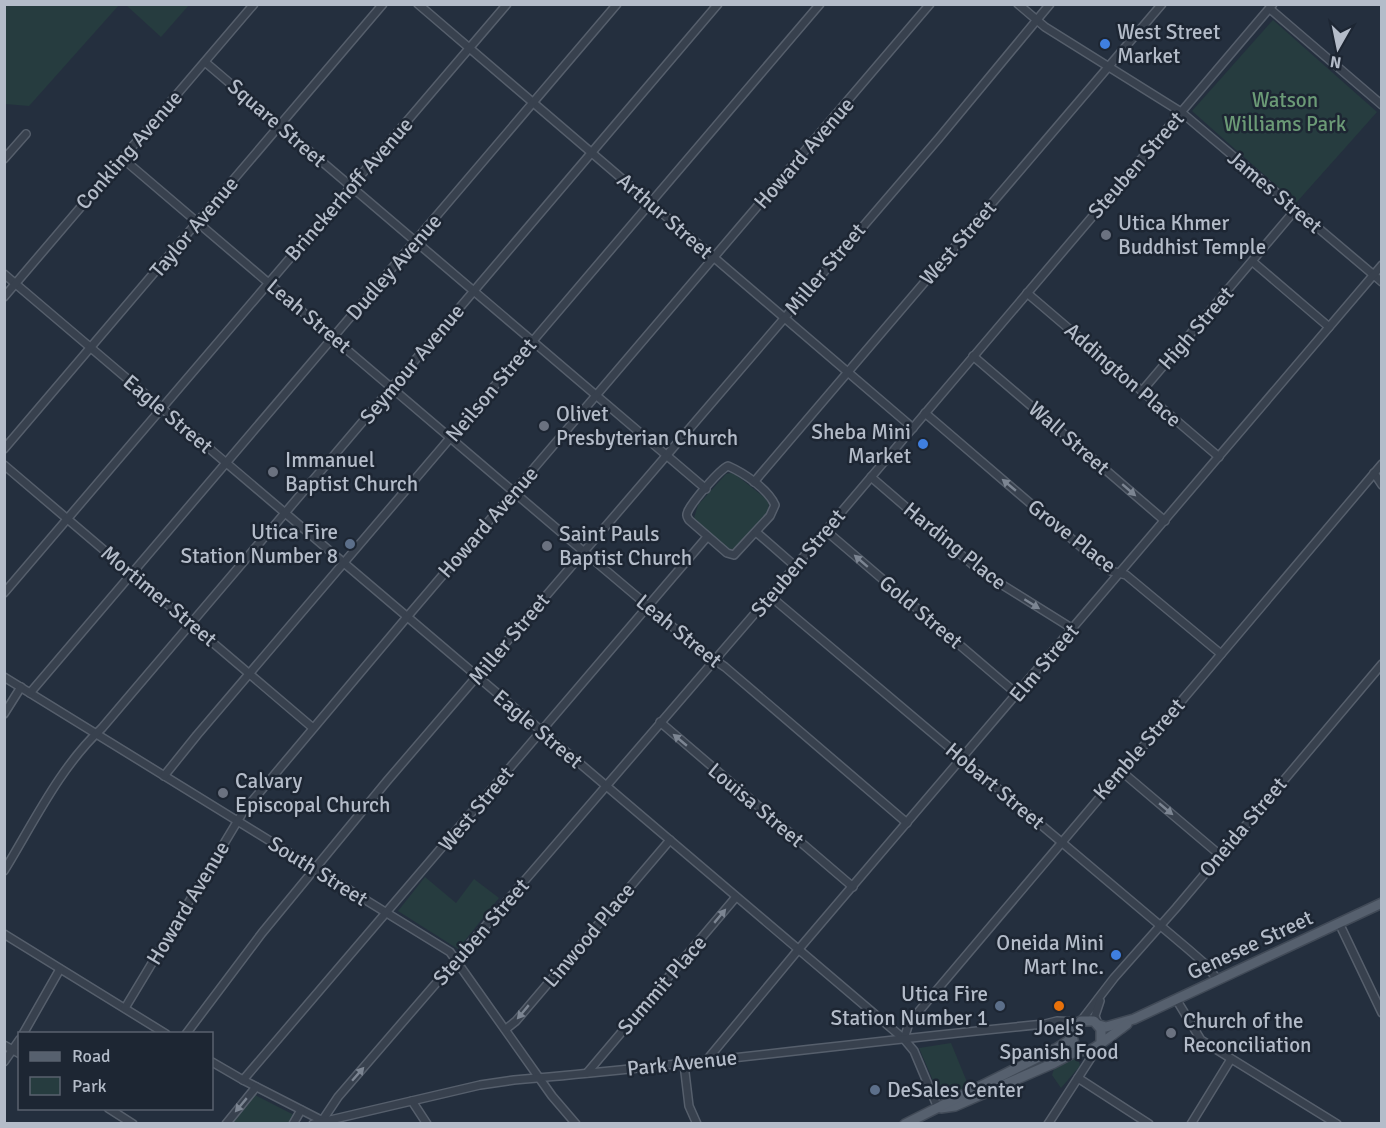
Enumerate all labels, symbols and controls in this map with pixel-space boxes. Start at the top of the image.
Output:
north arrow [1308,18,1368,78]
place label: West Street Market [1117,19,1220,69]
marker: West Street Market [1098,37,1112,51]
text: N [1329,51,1343,73]
street label: Square Street [222,73,332,173]
street label: Conkling Avenue [70,85,188,215]
park label: Watson Williams Park [1224,87,1347,137]
street label: Howard Avenue [748,92,860,214]
street label: Steuben Street [1082,106,1190,224]
street label: Brinckerhoff Avenue [280,112,418,266]
street label: James Street [1222,145,1328,239]
street label: Arthur Street [612,167,718,265]
street label: Taylor Avenue [144,171,244,283]
street label: West Street [914,195,1002,291]
street label: Dudley Avenue [341,208,447,326]
place label: Utica Khmer Buddhist Temple [1118,210,1266,260]
street label: Miller Street [779,218,871,320]
marker: Utica Khmer Buddhist Temple [1099,228,1113,242]
street label: Leah Street [261,273,357,359]
street label: High Street [1153,281,1239,375]
street label: Seymour Avenue [354,299,470,429]
street label: Addington Place [1059,317,1187,433]
street label: Neilson Street [440,333,542,447]
street label: Eagle Street [118,369,218,459]
street label: Wall Street [1023,396,1115,480]
place label: Olivet Presbyterian Church [556,401,738,451]
marker: Olivet Presbyterian Church [537,419,551,433]
place label: Sheba Mini Market [811,419,911,469]
marker: Sheba Mini Market [916,437,930,451]
place label: Immanuel Baptist Church [285,447,418,497]
street label: Howard Avenue [432,461,544,583]
marker: Immanuel Baptist Church [266,465,280,479]
one-way arrow [1001,479,1017,492]
one-way arrow [1121,483,1136,496]
street label: Grove Place [1023,493,1121,579]
street label: Harding Place [898,496,1012,596]
street label: Steuben Street [745,504,851,622]
place label: Utica Fire Station Number 8 [181,519,338,569]
place label: Saint Pauls Baptist Church [559,521,692,571]
marker: Utica Fire Station Number 8 [343,537,357,551]
marker: Saint Pauls Baptist Church [540,539,554,553]
street label: Mortimer Street [96,540,222,652]
one-way arrow [854,555,869,568]
street label: Gold Street [874,570,968,654]
street label: Miller Street [463,588,555,690]
street label: Leah Street [631,589,727,673]
one-way arrow [1024,599,1040,610]
street label: Elm Street [1004,619,1084,707]
street label: Eagle Street [488,684,588,774]
street label: Kemble Street [1088,693,1190,805]
one-way arrow [673,734,688,747]
street label: Hobart Street [940,737,1050,835]
street label: Louisa Street [703,757,809,853]
street label: West Street [433,761,519,857]
place label: Calvary Episcopal Church [235,768,390,818]
street label: Oneida Street [1194,772,1292,882]
marker: Calvary Episcopal Church [216,786,230,800]
one-way arrow [1158,802,1174,815]
street label: South Street [264,830,372,912]
street label: Howard Avenue [141,837,235,969]
street label: Steuben Street [427,873,535,991]
street label: Linwood Place [538,877,640,993]
street label: Genesee Street [1183,905,1317,985]
one-way arrow [714,908,727,924]
street label: Summit Place [612,930,712,1040]
place label: Oneida Mini Mart Inc. [996,930,1104,980]
marker: Oneida Mini Mart Inc. [1109,948,1123,962]
place label: Utica Fire Station Number 1 [831,981,988,1031]
marker: Utica Fire Station Number 1 [993,999,1007,1013]
marker: Joel's Spanish Food [1052,999,1066,1013]
one-way arrow [517,1004,530,1019]
place label: Church of the Reconciliation [1183,1008,1312,1058]
place label: Joel's Spanish Food [999,1015,1119,1065]
marker: Church of the Reconciliation [1164,1026,1178,1040]
legend [18,1032,213,1110]
street label: Park Avenue [626,1044,738,1082]
text: Road [72,1045,111,1067]
one-way arrow [351,1066,364,1082]
text: Park [72,1075,107,1097]
place label: DeSales Center [887,1077,1024,1103]
marker: DeSales Center [868,1083,882,1097]
one-way arrow [235,1097,248,1113]

